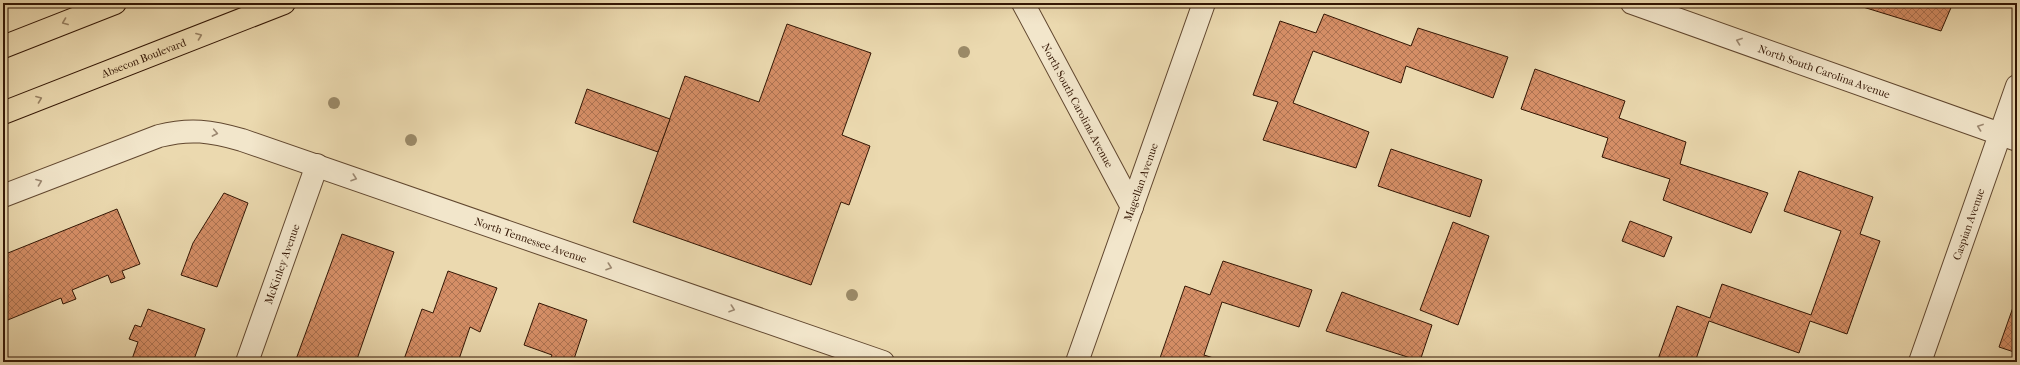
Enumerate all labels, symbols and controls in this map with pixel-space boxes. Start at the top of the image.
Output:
one-way arrow [62,18,69,26]
one-way arrow [195,33,203,41]
street label: Absecon Boulevard [99,36,189,81]
one-way arrow [1736,37,1743,46]
street label: North South Carolina Avenue [1039,41,1116,170]
street label: North South Carolina Avenue [1756,42,1892,101]
one-way arrow [36,95,43,103]
one-way arrow [1977,123,1984,131]
one-way arrow [212,128,218,136]
street label: Magellan Avenue [1121,141,1161,223]
one-way arrow [350,173,357,182]
one-way arrow [36,179,43,187]
street label: Caspian Avenue [1950,186,1988,262]
street label: North Tennessee Avenue [473,215,589,266]
street label: McKinley Avenue [262,222,303,306]
one-way arrow [605,262,612,270]
one-way arrow [728,304,735,313]

